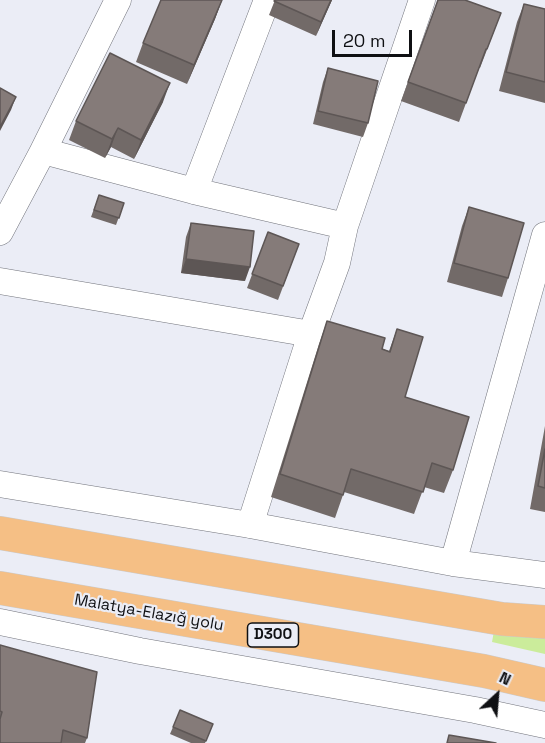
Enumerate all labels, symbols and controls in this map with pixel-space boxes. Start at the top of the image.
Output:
scale bar [335,18,414,56]
text: 20 m [343,29,386,52]
street label: Malatya-Elazığ yolu [73,590,225,636]
road number: D300 [248,623,298,647]
north arrow [467,665,527,725]
text: N [496,667,515,690]

